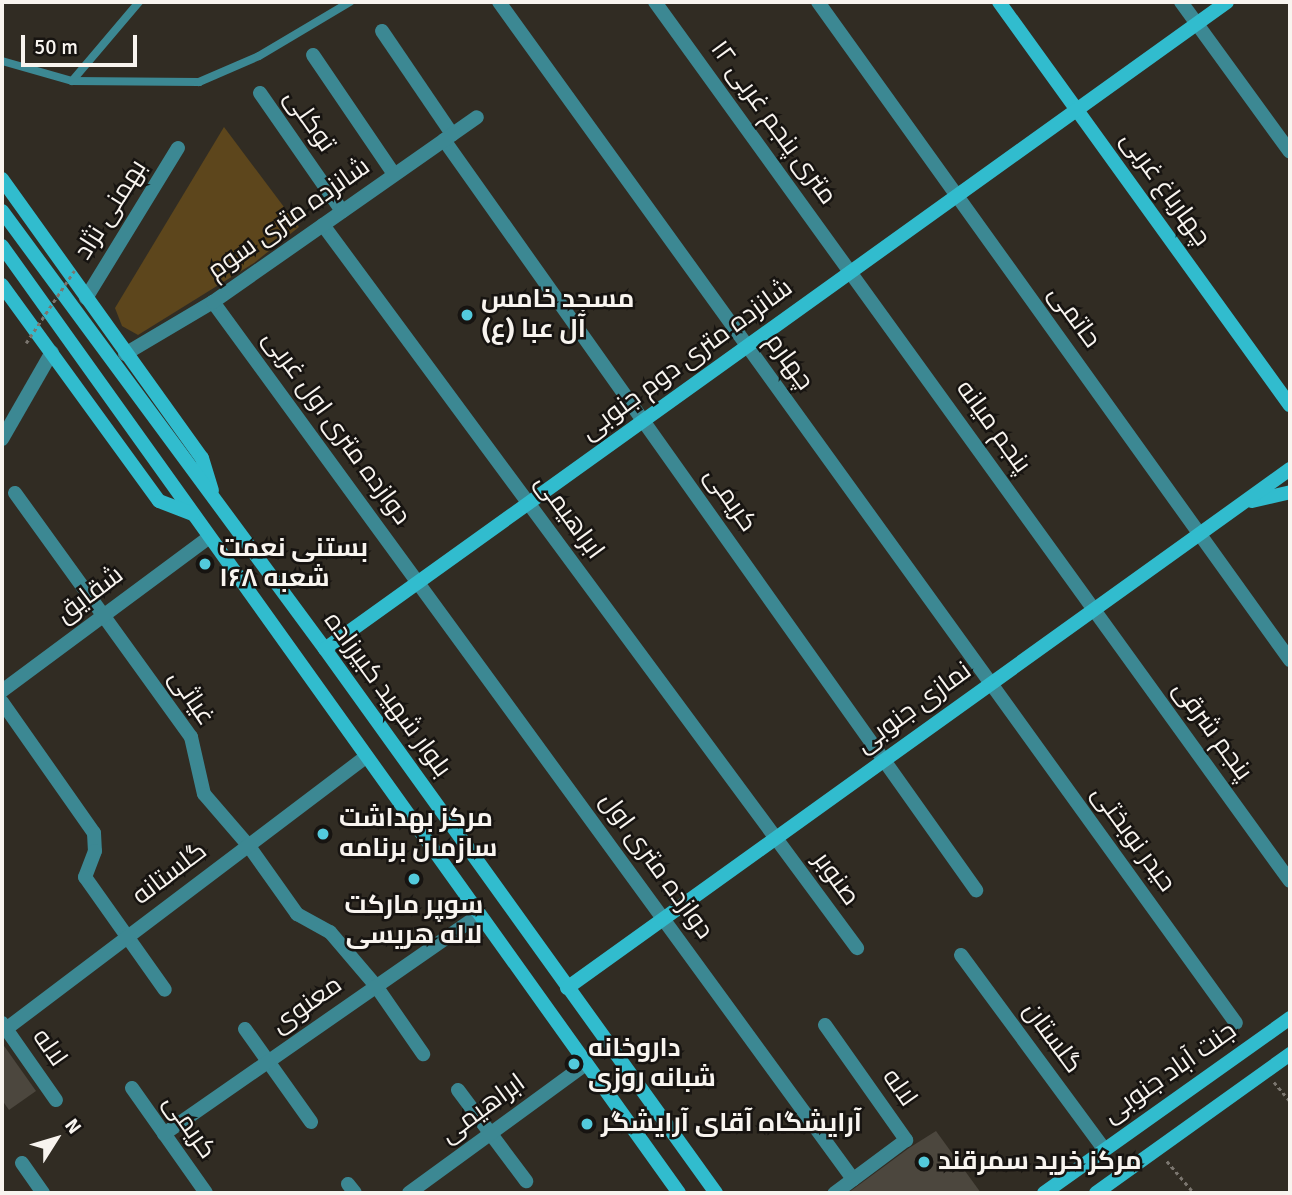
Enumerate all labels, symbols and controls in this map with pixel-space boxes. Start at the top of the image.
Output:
scale bar [24,21,140,65]
text: 50 m [34,34,78,60]
street label: ۱۲ متری پنجم غربی [703,35,843,211]
street label: توکلی [276,84,342,158]
street label: چهارباغ غربی [1113,126,1217,252]
street label: شانزده متری سوم [202,151,376,287]
street label: بهمنی نژاد [68,154,154,266]
street label: شانزده متری دوم جنوبی [575,273,799,447]
street label: حاتمی [1041,280,1107,354]
place label: مسجد خامس آل عبا (ع) [481,284,634,346]
marker: مسجد خامس آل عبا (ع) [459,307,475,323]
street label: دوازده متری اول غربی [255,325,417,531]
street label: چهارم [758,328,820,396]
street label: پنجم میانه [949,375,1037,479]
street label: کریمی [697,462,763,538]
street label: ابراهیمی [528,468,610,566]
place label: بستنی نعمت شعبه ۱۶۸ [219,533,368,594]
marker: بستنی نعمت شعبه ۱۶۸ [197,556,213,572]
street label: شقایق [50,560,130,630]
street label: بلوار شهید کبیرزاده [317,606,457,784]
street label: نمازی جنوبی [850,656,978,760]
street label: غیاثی [161,664,221,732]
street label: پنجم شرقی [1165,675,1259,787]
street label: حیدر نوبختی [1084,780,1182,898]
street label: دوازده متری اول [592,787,720,945]
place label: مرکز بهداشت سازمان برنامه [339,803,497,864]
marker: مرکز بهداشت سازمان برنامه [313,824,333,844]
street label: گلستانه [127,836,213,912]
street label: صنوبر [806,846,866,912]
marker: سوپر مارکت لاله هریسی [406,871,422,887]
place label: سوپر مارکت لاله هریسی [345,890,483,951]
street label: معنوی [266,970,348,1040]
street label: گلستان [1016,996,1088,1080]
street label: جنت آباد جنوبی [1097,1015,1243,1131]
street label: لاله [25,1023,73,1073]
place label: داروخانه شبانه روزی [588,1033,716,1094]
marker: داروخانه شبانه روزی [566,1056,582,1072]
street label: لاله [875,1063,923,1113]
street label: ابراهیمی [434,1068,532,1150]
street label: کریمی [156,1089,222,1165]
north arrow [21,1104,91,1174]
place label: آرایشگاه آقای آرایشگر [601,1108,862,1140]
text: N [59,1114,86,1139]
marker: آرایشگاه آقای آرایشگر [579,1116,595,1132]
place label: مرکز خرید سمرقند [938,1146,1142,1178]
marker: مرکز خرید سمرقند [916,1154,932,1170]

